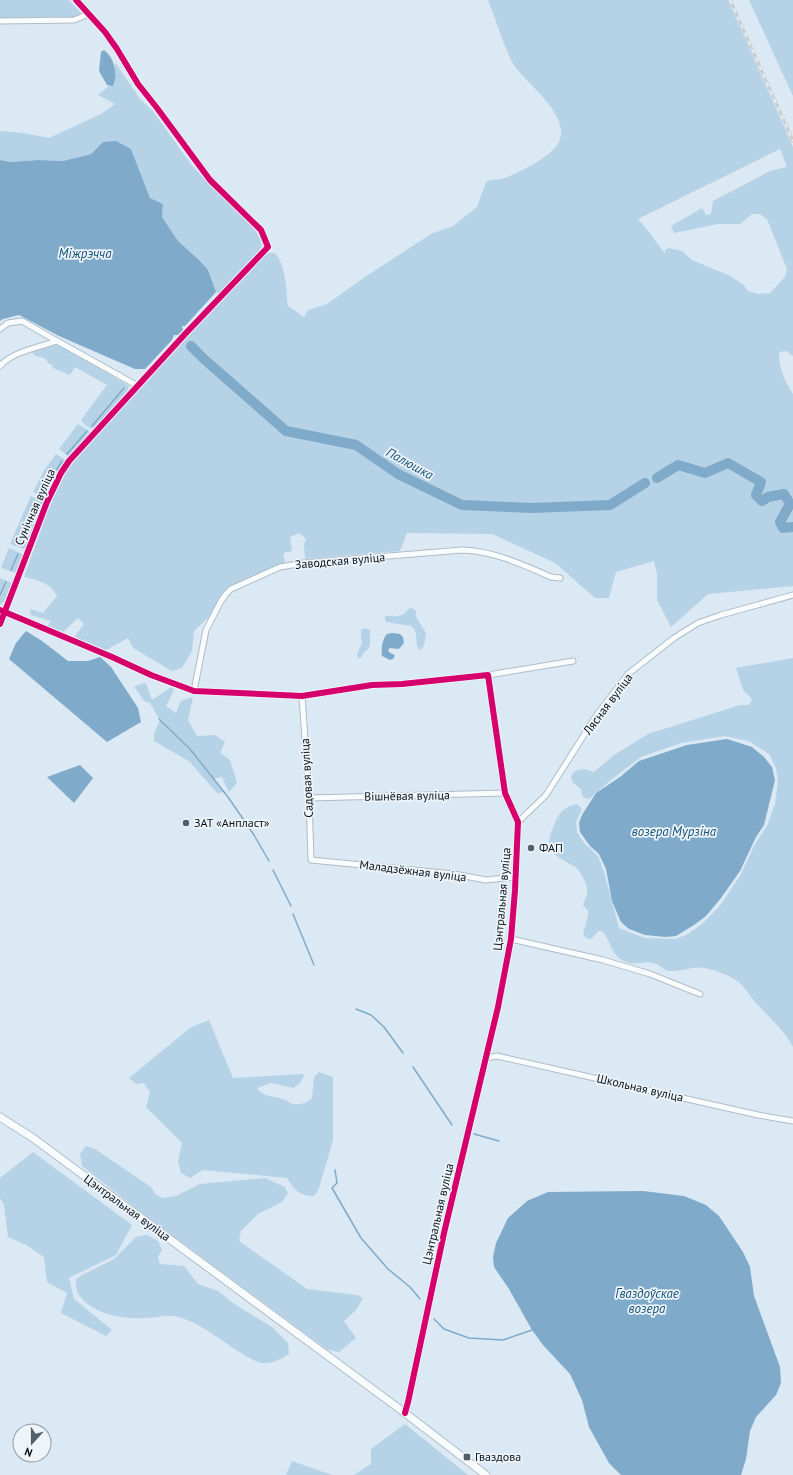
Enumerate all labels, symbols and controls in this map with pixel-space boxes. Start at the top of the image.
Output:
water label: Міжрэчча [59,245,112,262]
water label: Палюшка [383,444,437,484]
street label: Сунічная вуліца [11,466,58,548]
street label: Заводская вуліца [294,549,386,572]
street label: Лясная вуліца [579,670,636,738]
street label: Садовая вуліца [297,738,316,818]
street label: Вішнёвая вуліца [364,787,450,804]
place label: ЗАТ «Анпласт» [194,815,270,830]
marker: ЗАТ «Анпласт» [181,818,191,828]
water label: возера Мурзіна [632,823,717,840]
place label: ФАП [539,840,563,855]
marker: ФАП [526,843,536,853]
street label: Цэнтральная вуліца [490,847,513,951]
street label: Маладзёжная вуліца [359,856,467,885]
street label: Школьная вуліца [595,1070,685,1105]
street label: Цэнтральная вуліца [419,1162,456,1266]
street label: Цэнтральная вуліца [81,1171,174,1244]
water label: Гваздоўскае возера [615,1285,679,1317]
north arrow [12,1423,52,1463]
text: N [23,1445,34,1460]
place label: Гваздова [475,1449,521,1464]
marker: Гваздова [462,1452,472,1462]

